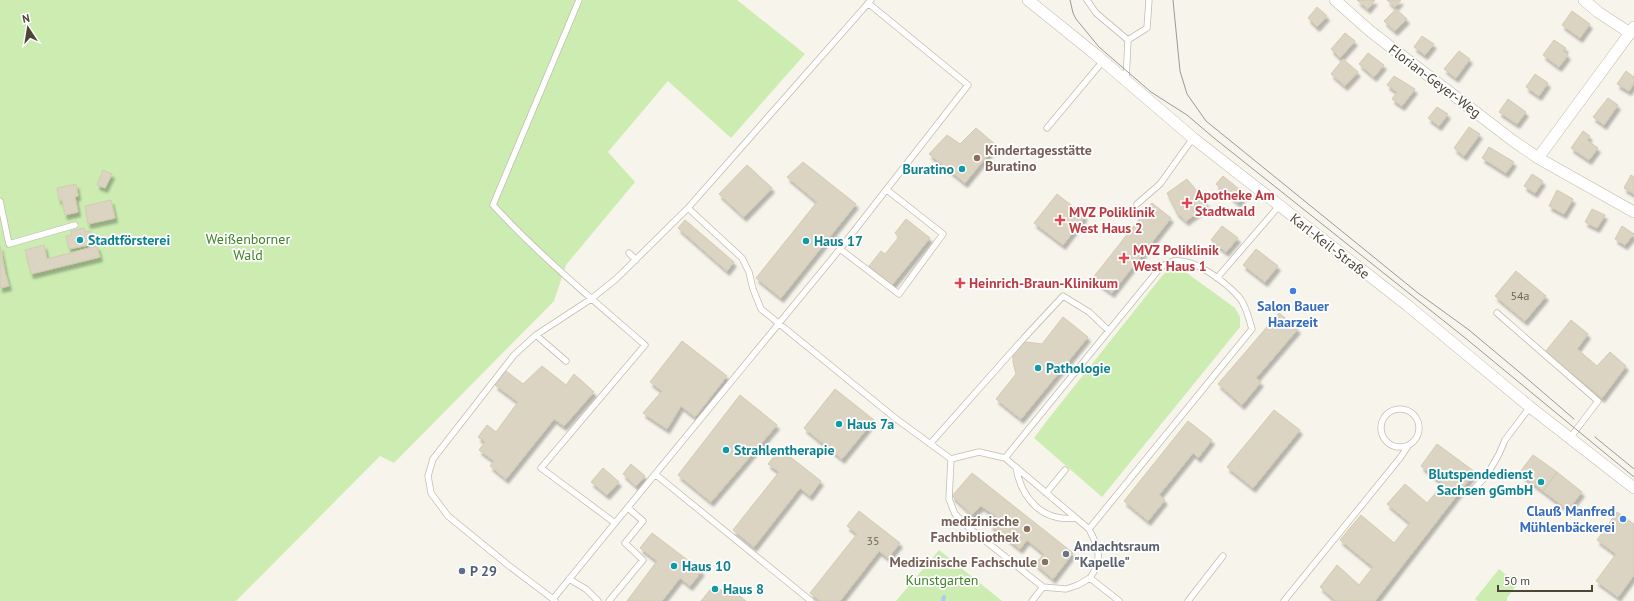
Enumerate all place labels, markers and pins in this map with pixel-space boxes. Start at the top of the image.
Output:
place label: Kindertagesstätte Buratino [985,141,1092,175]
marker: Kindertagesstätte Buratino [972,153,982,163]
place label: Buratino [903,160,954,178]
marker: Buratino [957,164,967,174]
place label: Apotheke Am Stadtwald [1195,186,1275,220]
marker: Apotheke Am Stadtwald [1182,198,1192,208]
place label: MVZ Poliklinik West Haus 2 [1069,203,1155,237]
marker: MVZ Poliklinik West Haus 2 [1054,214,1066,226]
place label: Stadtförsterei [88,231,170,249]
place label: Haus 17 [814,232,863,250]
marker: Stadtförsterei [75,235,85,245]
marker: Haus 17 [801,236,811,246]
place label: MVZ Poliklinik West Haus 1 [1133,241,1219,275]
marker: MVZ Poliklinik West Haus 1 [1118,252,1130,264]
place label: Heinrich-Braun-Klinikum [969,274,1118,292]
marker: Heinrich-Braun-Klinikum [954,277,966,289]
marker: Salon Bauer Haarzeit [1288,286,1298,296]
place label: Salon Bauer Haarzeit [1257,297,1329,331]
place label: Pathologie [1046,359,1111,377]
marker: Pathologie [1033,363,1043,373]
place label: Haus 7a [847,415,894,433]
marker: Haus 7a [834,419,844,429]
place label: Strahlentherapie [734,441,835,459]
marker: Strahlentherapie [721,445,731,455]
place label: Blutspendedienst Sachsen gGmbH [1428,465,1533,499]
marker: Blutspendedienst Sachsen gGmbH [1536,477,1546,487]
place label: Clauß Manfred Mühlenbäckerei [1520,502,1615,536]
place label: medizinische Fachbibliothek [931,512,1019,546]
marker: Clauß Manfred Mühlenbäckerei [1618,514,1628,524]
marker: medizinische Fachbibliothek [1022,524,1032,534]
place label: Andachtsraum "Kapelle" [1074,537,1160,571]
marker: Andachtsraum "Kapelle" [1061,549,1071,559]
place label: Medizinische Fachschule [889,553,1037,571]
place label: Haus 10 [682,557,731,575]
marker: Medizinische Fachschule [1040,557,1050,567]
marker: Haus 10 [669,561,679,571]
place label: P 29 [470,562,497,580]
marker: P 29 [457,566,467,576]
place label: Haus 8 [723,580,764,598]
marker: Haus 8 [710,584,720,594]

